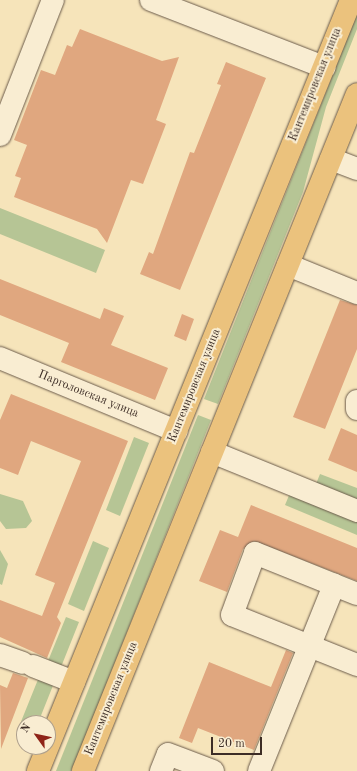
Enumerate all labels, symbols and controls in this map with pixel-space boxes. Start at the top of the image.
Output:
street label: Кантемировская улица [287,26,345,144]
street label: Кантемировская улица [166,327,224,445]
street label: Парголовская улица [36,368,140,422]
street label: Кантемировская улица [83,640,141,758]
north arrow [16,715,56,755]
text: N [19,722,33,735]
scale bar [213,729,264,755]
text: 20 m [218,738,245,750]

